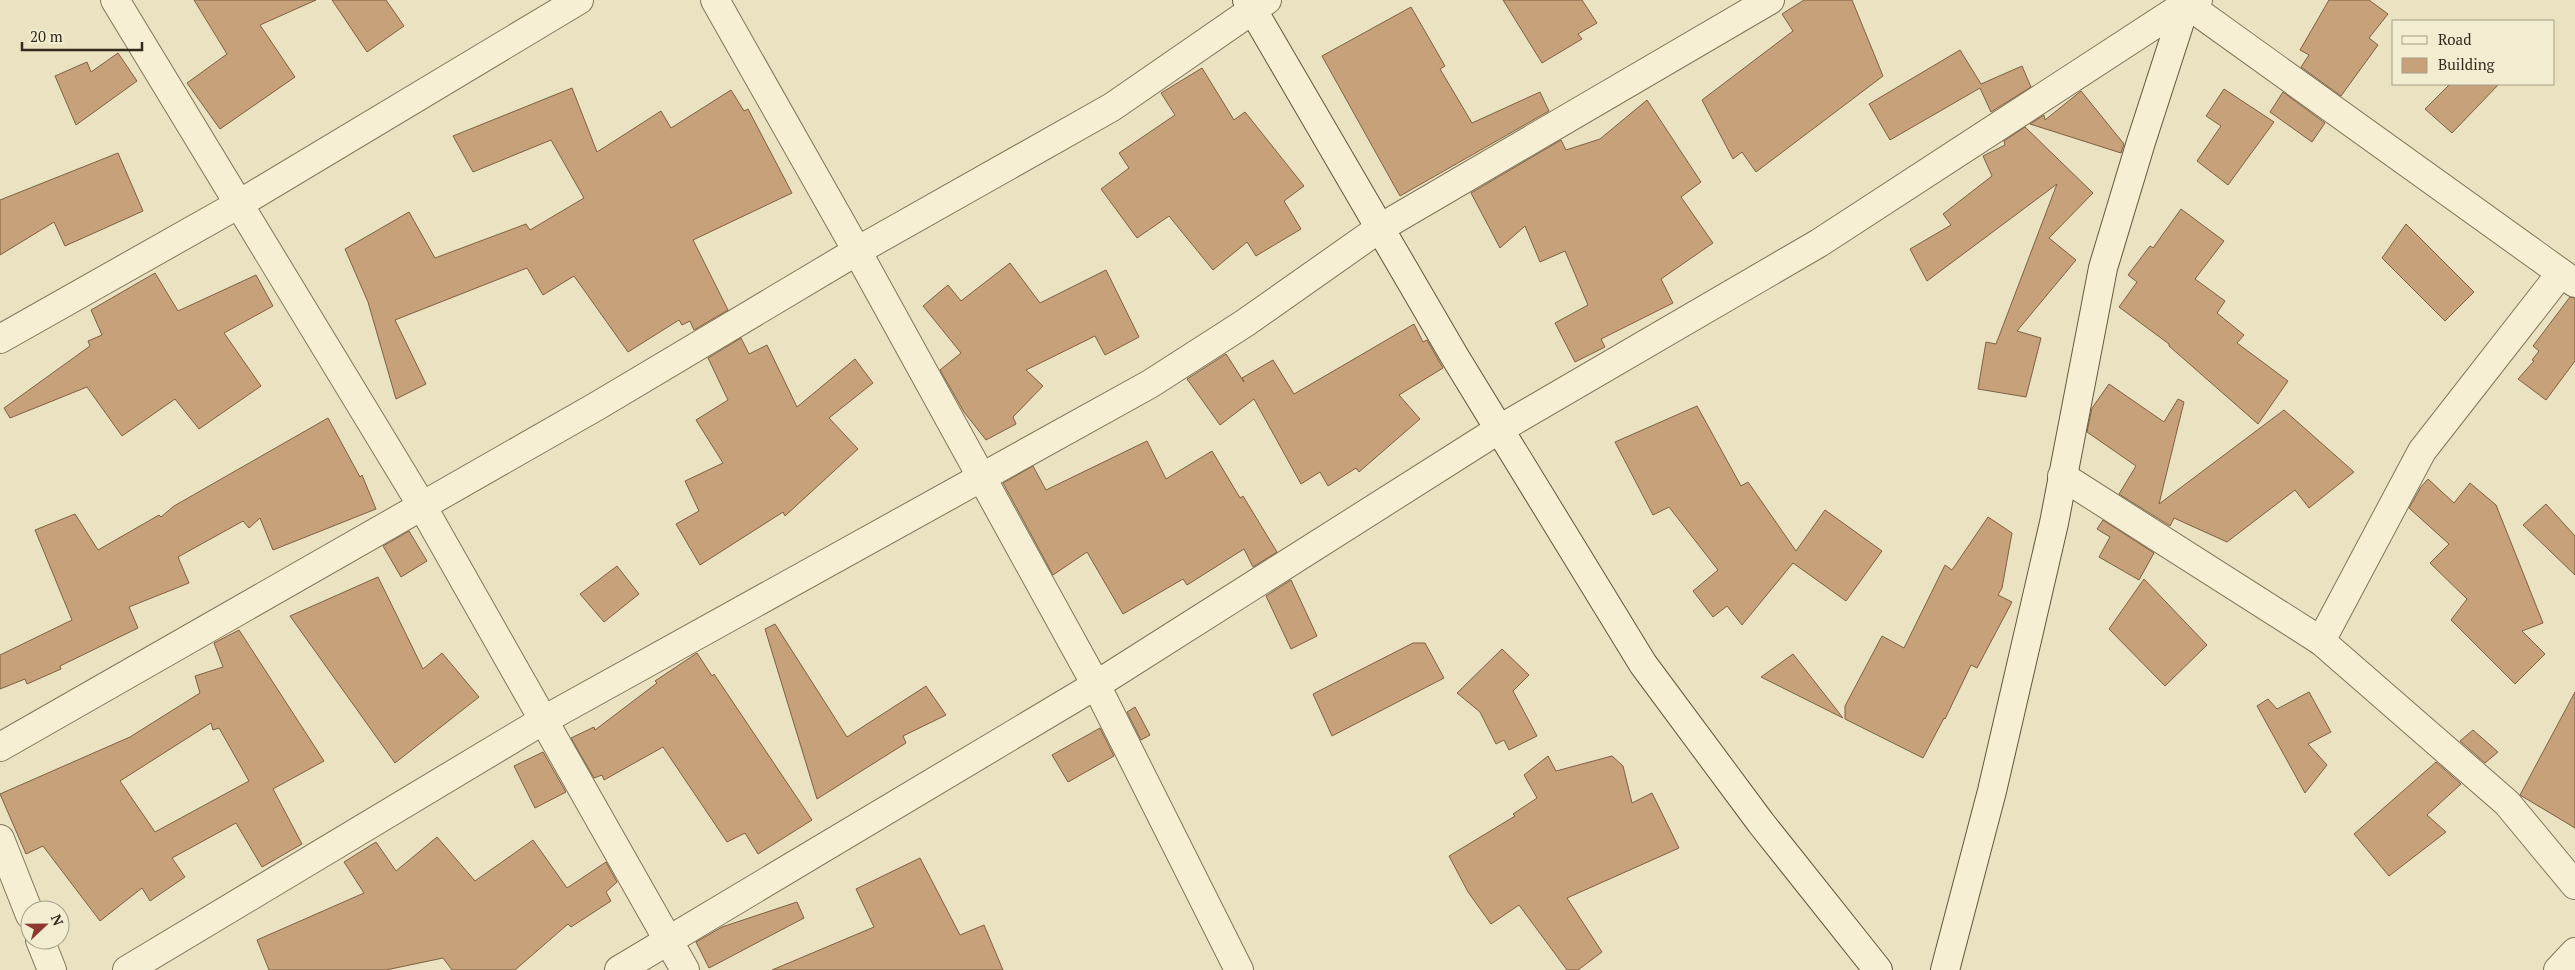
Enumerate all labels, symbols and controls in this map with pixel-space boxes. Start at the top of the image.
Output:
scale bar [22,20,142,52]
legend [2392,20,2555,85]
text: 20 m [30,26,63,46]
text: Road [2438,29,2471,49]
text: Building [2438,54,2496,74]
north arrow [20,900,70,950]
text: N [47,911,68,929]

